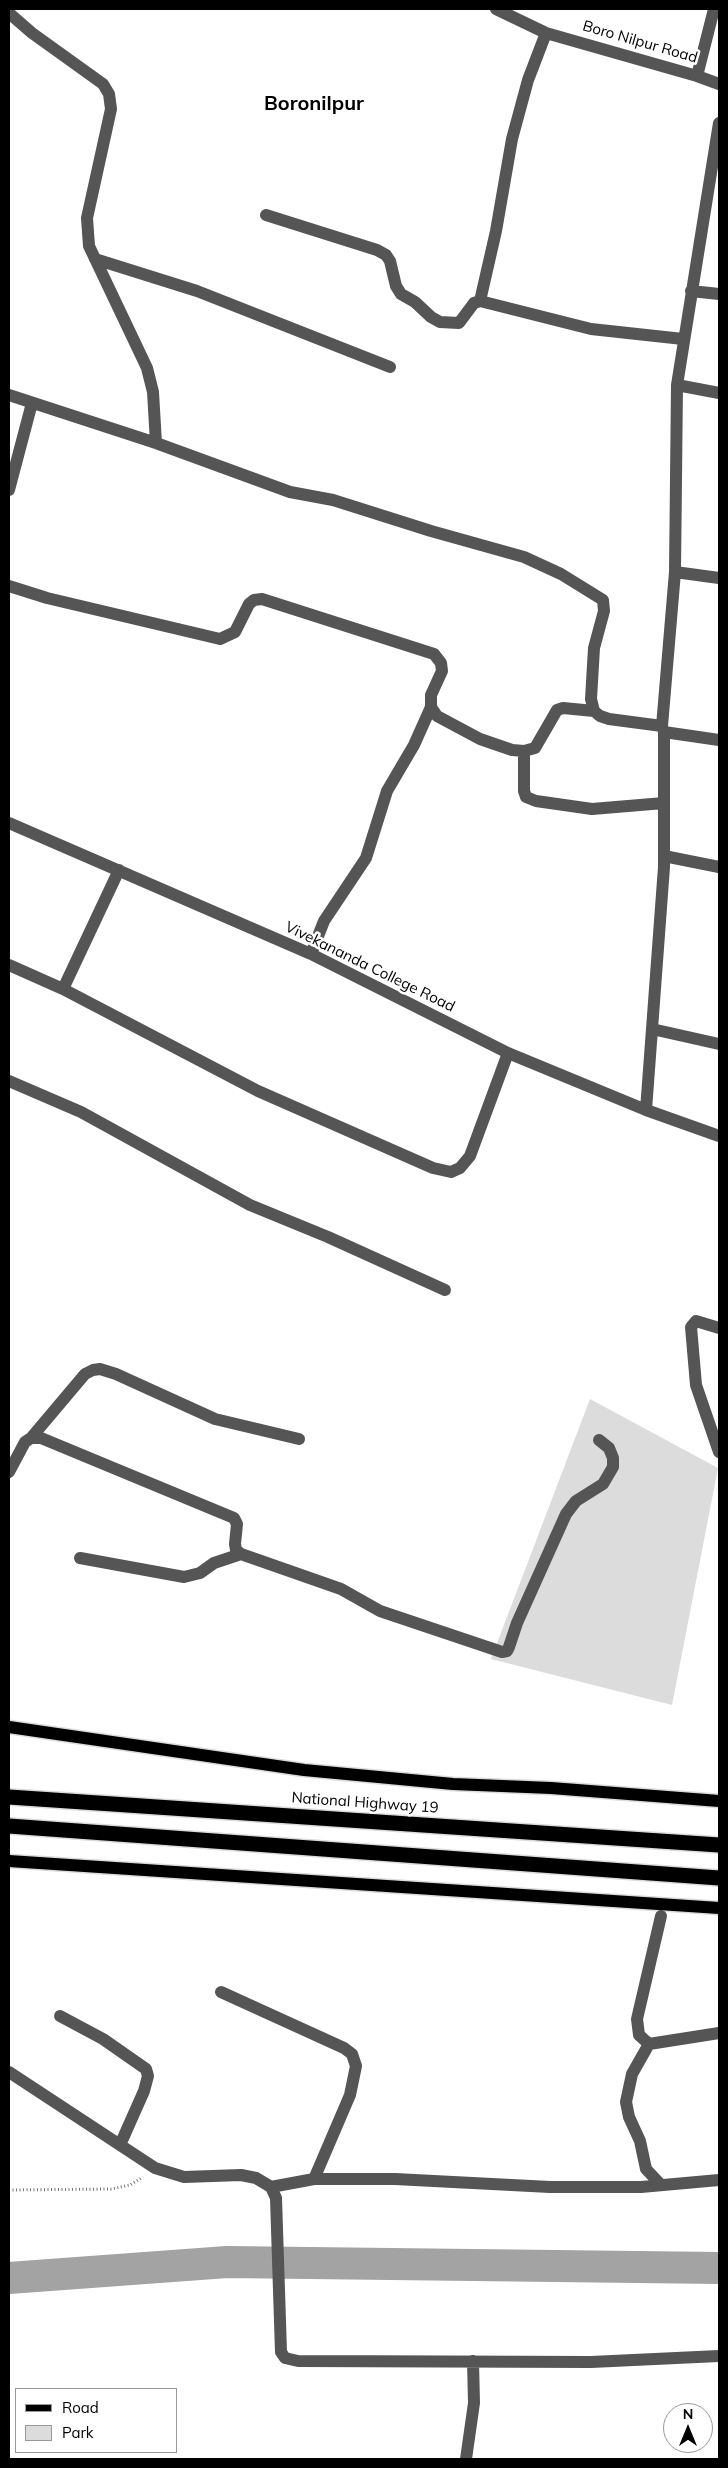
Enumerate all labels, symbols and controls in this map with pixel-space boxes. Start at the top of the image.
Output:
street label: Boro Nilpur Road [580,17,700,67]
district label: Boronilpur [264,92,364,116]
street label: Vivekananda College Road [282,918,458,1016]
street label: National Highway 19 [291,1789,439,1817]
legend [15,2388,178,2453]
text: Road [62,2398,99,2417]
north arrow [663,2403,713,2453]
text: N [683,2405,693,2423]
text: Park [62,2423,94,2442]

